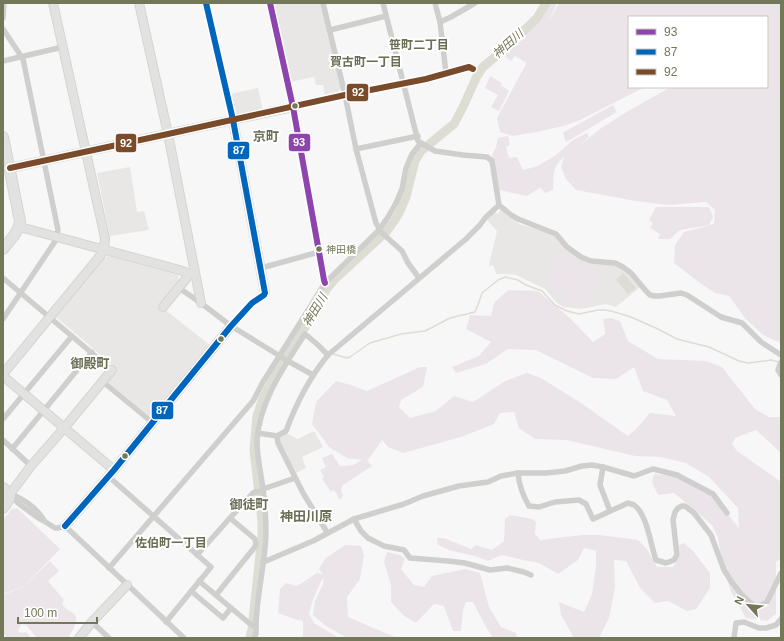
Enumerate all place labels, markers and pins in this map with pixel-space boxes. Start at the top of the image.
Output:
unlabelled marker [290,101,300,111]
marker: 神田橋 [314,244,324,254]
place label: 神田橋 [326,244,356,255]
unlabelled marker [216,334,226,344]
unlabelled marker [120,451,130,461]

